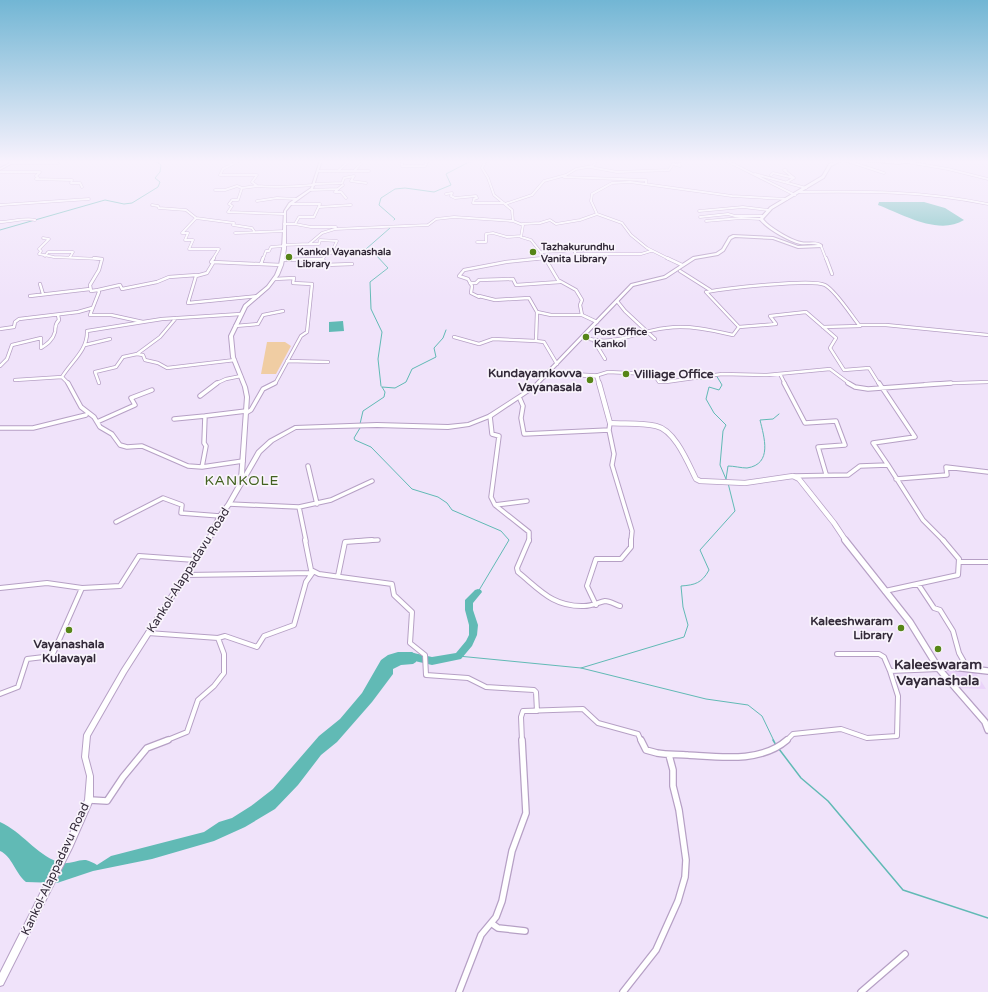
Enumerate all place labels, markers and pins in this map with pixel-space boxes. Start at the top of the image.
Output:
place label: Tazhakurundhu Vanita Library [540,241,615,265]
place label: Kankol Vayanashala Library [297,246,391,270]
marker: Tazhakurundhu Vanita Library [528,247,538,257]
marker: Kankol Vayanashala Library [284,252,294,262]
place label: Post Office Kankol [594,326,648,350]
marker: Post Office Kankol [581,332,591,342]
place label: Kundayamkovva Vayanasala [488,366,582,395]
place label: Villiage Office [634,367,714,382]
marker: Villiage Office [621,369,631,379]
marker: Kundayamkovva Vayanasala [585,375,595,385]
place label: Kaleeshwaram Library [810,614,894,643]
marker: Kaleeshwaram Library [896,623,906,633]
marker: Vayanashala Kulavayal [64,625,74,635]
place label: Vayanashala Kulavayal [33,637,105,666]
marker: Kaleeswaram Vayanashala [933,644,943,654]
place label: Kaleeswaram Vayanashala [894,656,982,689]

